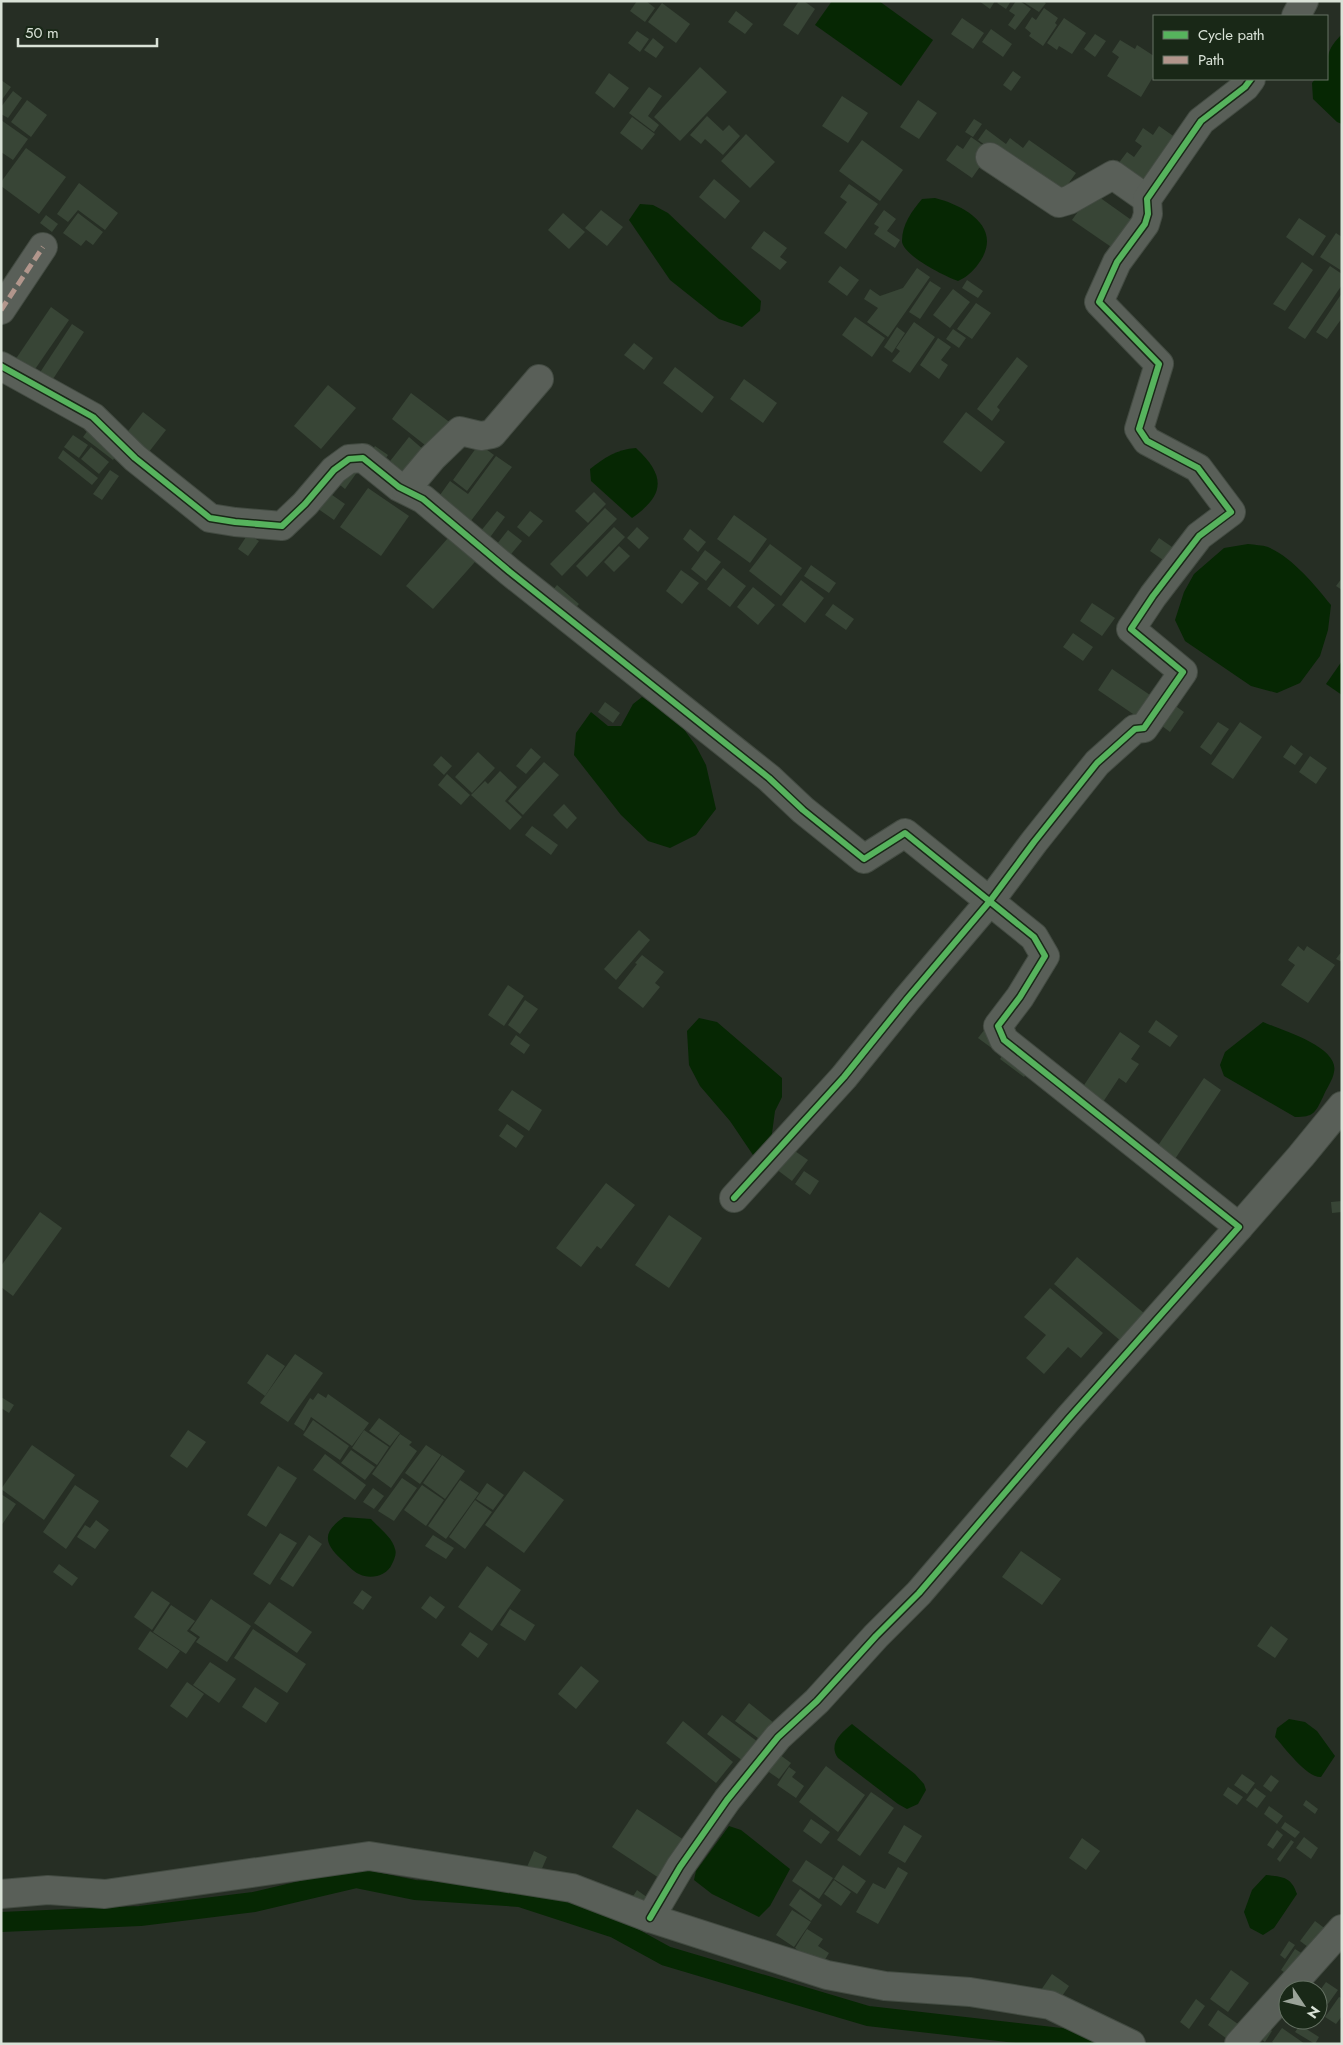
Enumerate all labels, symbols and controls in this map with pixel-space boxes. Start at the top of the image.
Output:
scale bar [18,15,156,47]
legend [1153,15,1328,80]
text: 50 m [25,22,59,44]
text: Cycle path [1198,24,1265,46]
text: Path [1198,49,1224,71]
north arrow [1278,1980,1328,2030]
text: N [1302,2002,1325,2023]

